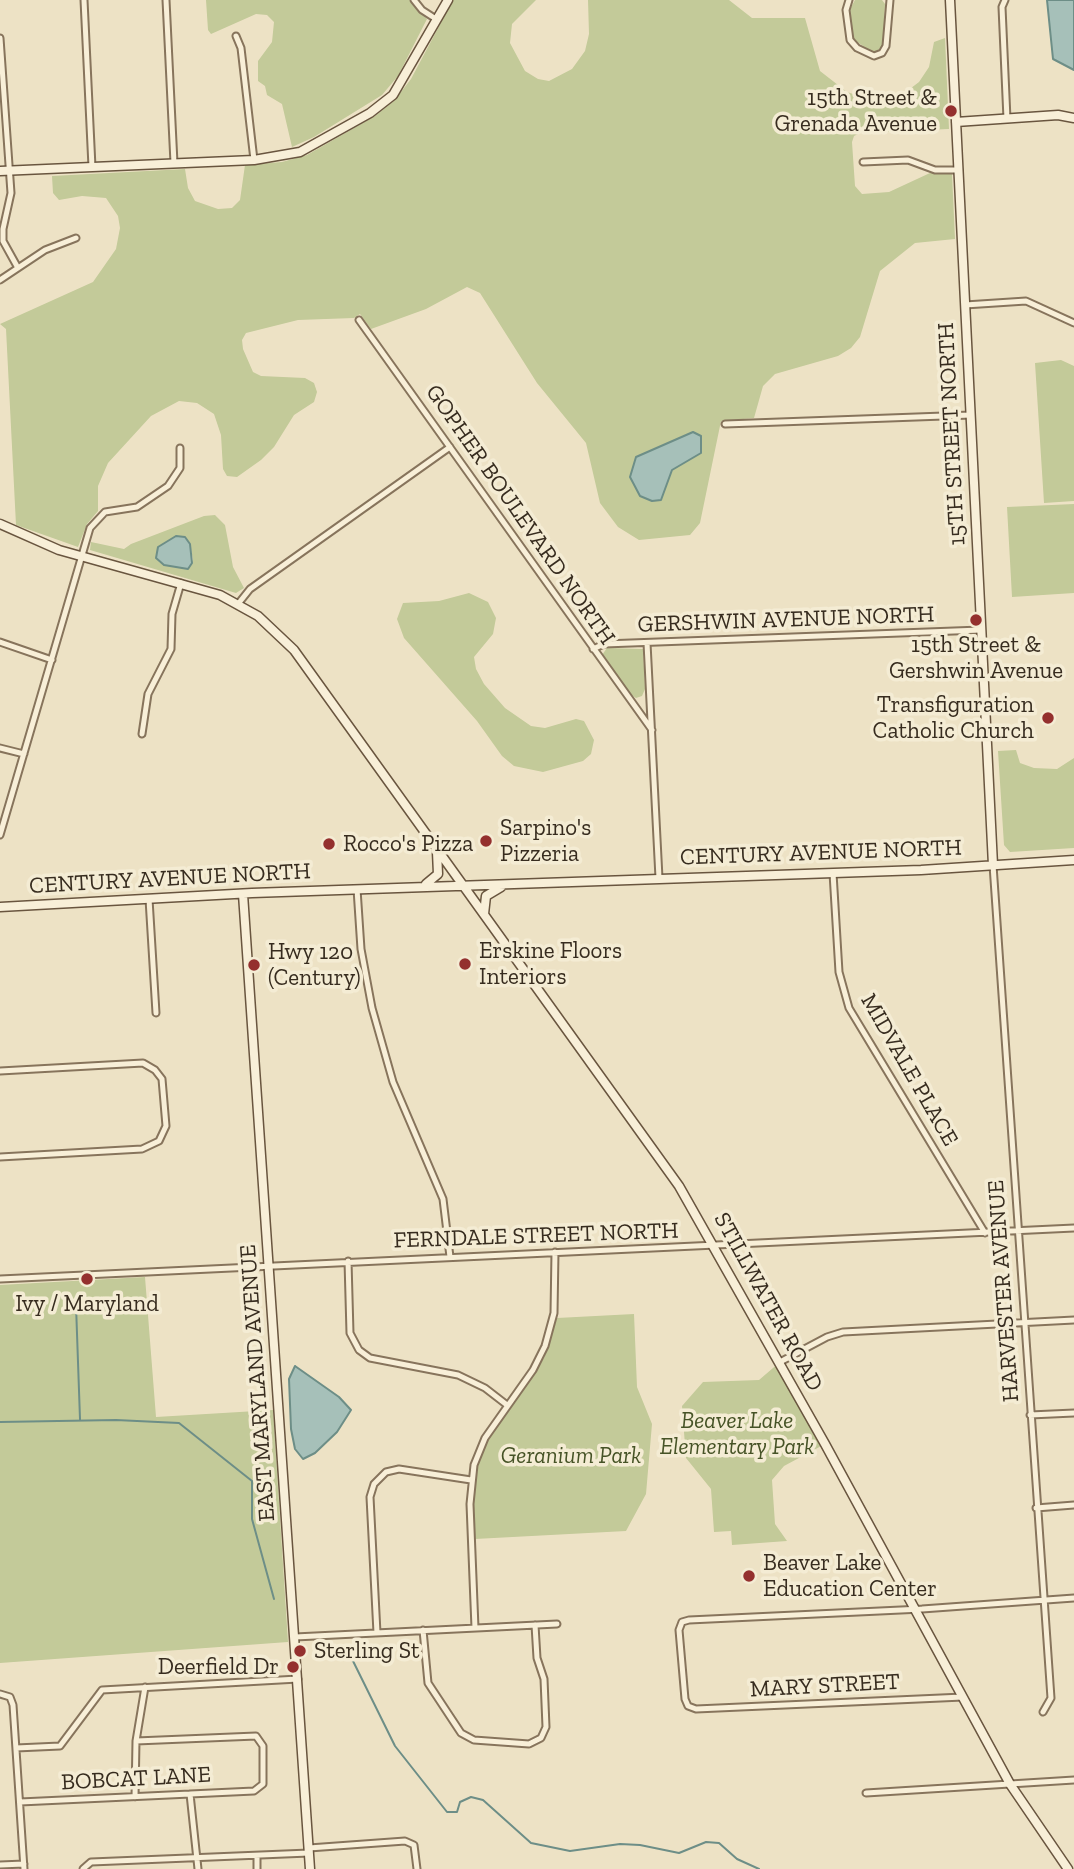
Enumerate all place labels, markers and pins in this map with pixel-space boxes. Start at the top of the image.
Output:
place label: 15th Street & Grenada Avenue [775,84,937,138]
marker: 15th Street & Grenada Avenue [943,103,959,119]
marker: 15th Street & Gershwin Avenue [968,612,984,628]
place label: 15th Street & Gershwin Avenue [889,631,1063,685]
place label: Transfiguration Catholic Church [873,691,1034,745]
marker: Transfiguration Catholic Church [1040,710,1056,726]
place label: Sarpino's Pizzeria [500,814,591,868]
place label: Rocco's Pizza [343,830,473,858]
marker: Sarpino's Pizzeria [478,833,494,849]
marker: Rocco's Pizza [321,836,337,852]
place label: Erskine Floors Interiors [479,937,622,991]
place label: Hwy 120 (Century) [268,938,361,992]
marker: Erskine Floors Interiors [457,956,473,972]
marker: Hwy 120 (Century) [246,957,262,973]
marker: Ivy / Maryland [79,1271,95,1287]
place label: Ivy / Maryland [15,1290,159,1318]
place label: Beaver Lake Education Center [763,1549,937,1603]
marker: Beaver Lake Education Center [741,1568,757,1584]
place label: Sterling St [314,1637,419,1665]
marker: Sterling St [292,1643,308,1659]
place label: Deerfield Dr [158,1653,279,1681]
marker: Deerfield Dr [285,1659,301,1675]

